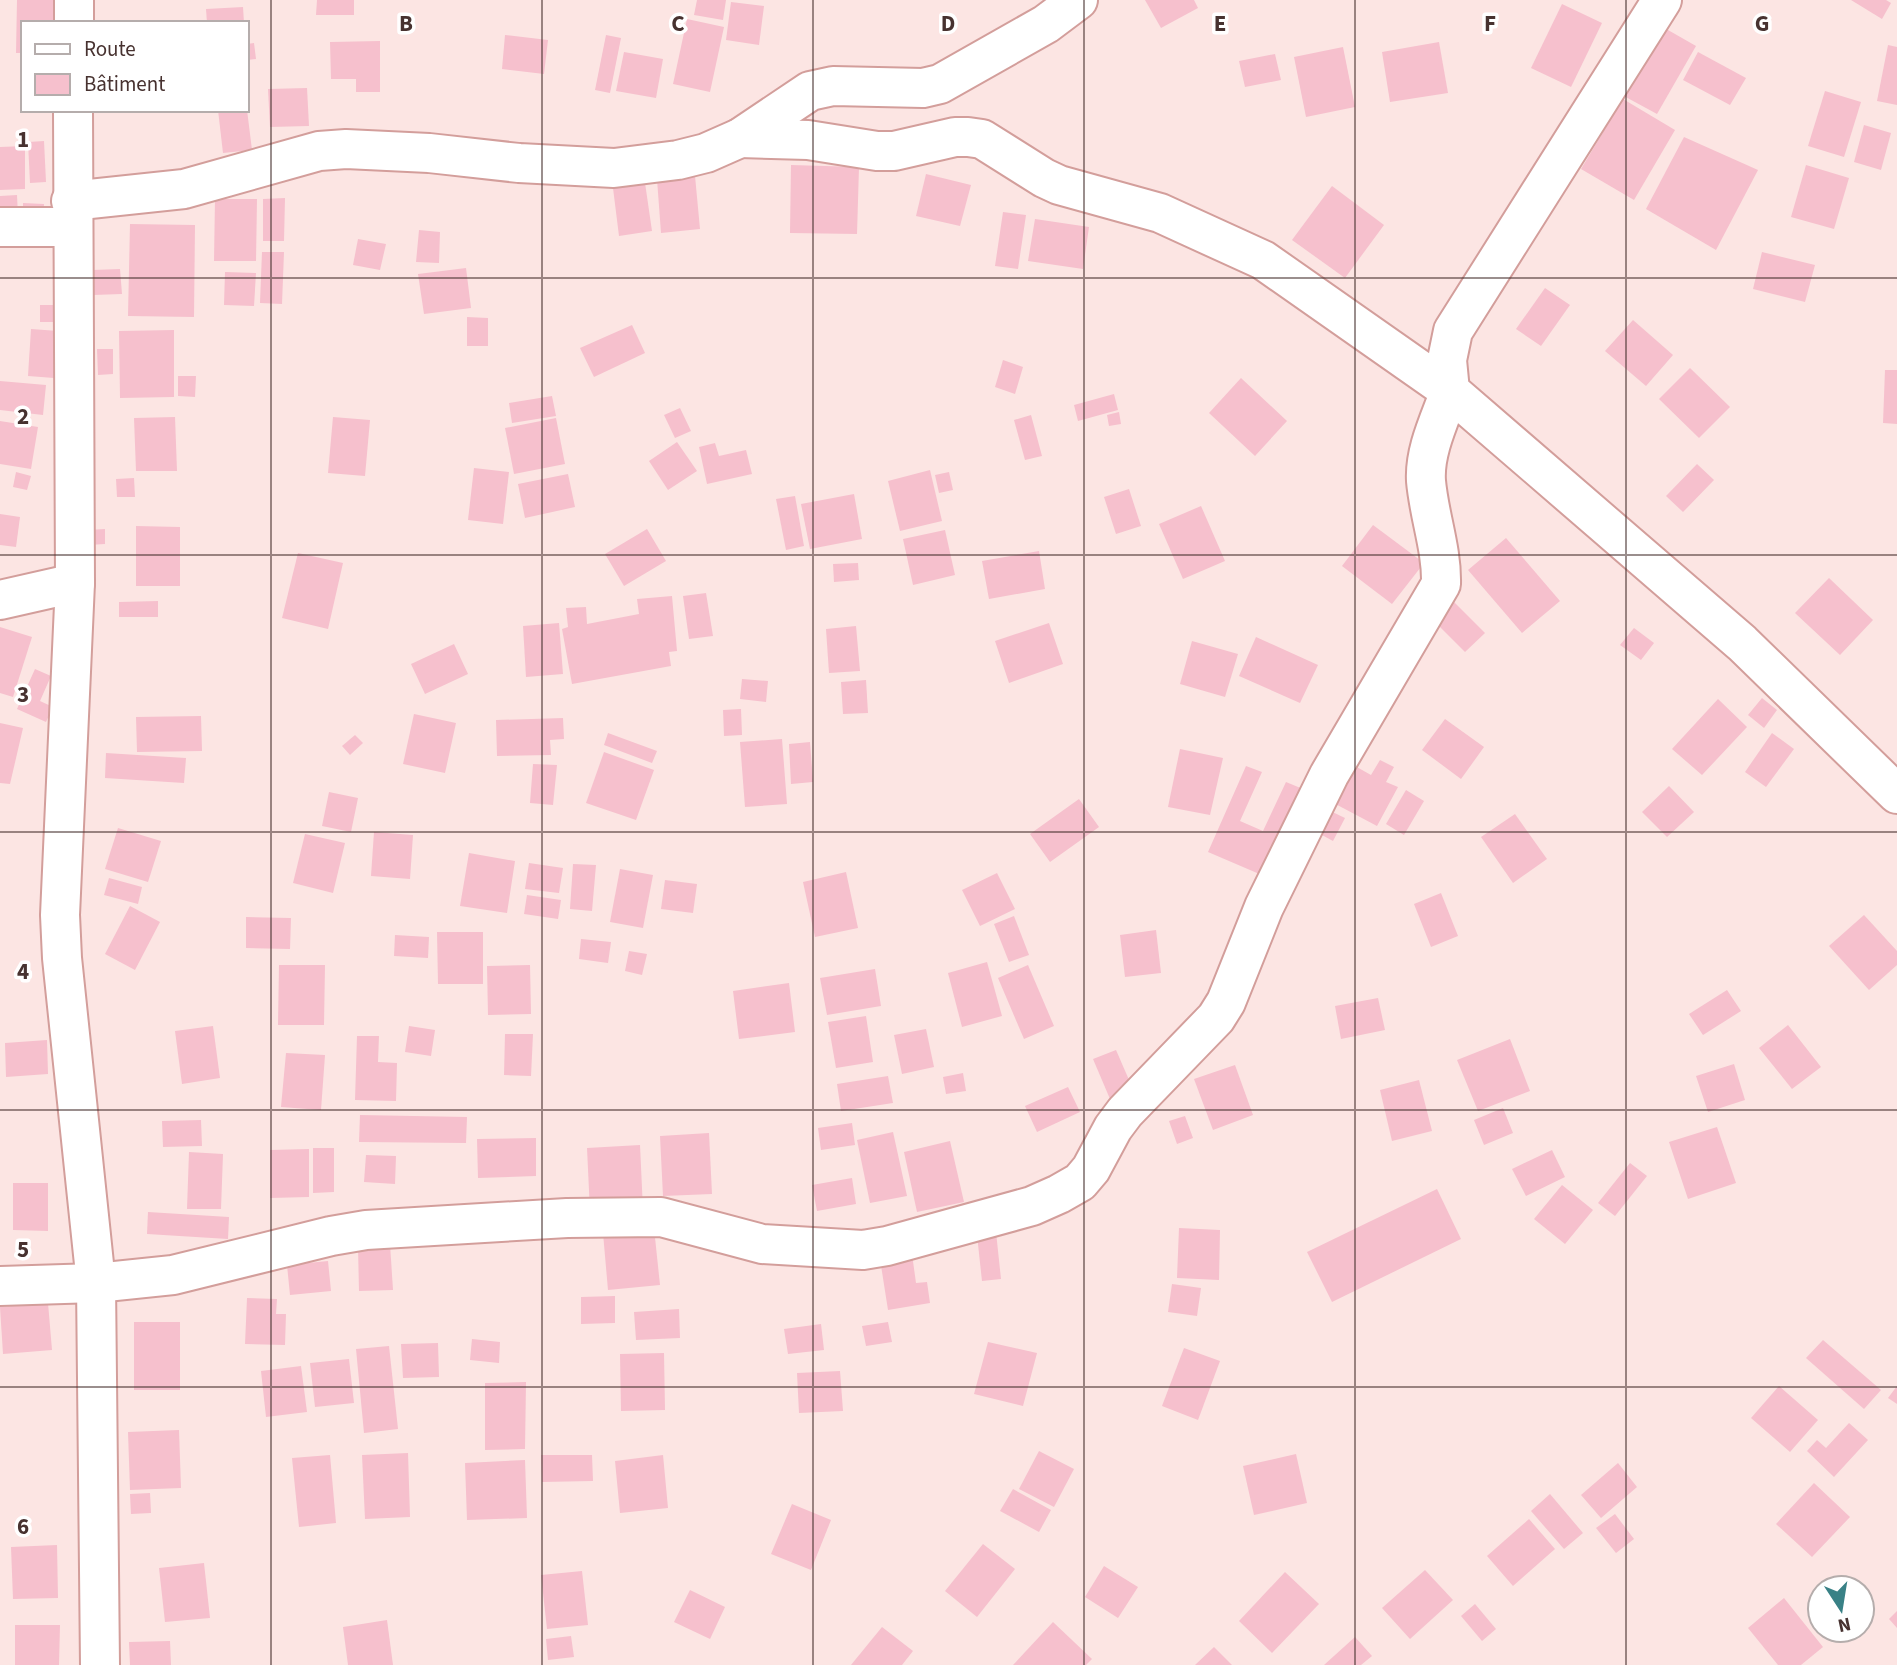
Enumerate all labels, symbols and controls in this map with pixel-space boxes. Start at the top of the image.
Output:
text: B [399,7,413,40]
text: C [671,7,685,40]
text: D [941,7,955,40]
text: E [1214,7,1226,40]
text: F [1484,7,1496,40]
text: G [1755,7,1769,40]
legend [21,21,248,112]
text: Route [84,34,136,64]
text: Bâtiment [84,69,165,99]
text: 1 [17,123,29,156]
text: 2 [17,400,29,433]
text: 3 [17,678,29,711]
text: 4 [17,955,29,988]
text: 5 [17,1233,29,1266]
text: 6 [17,1510,29,1543]
north arrow [1806,1574,1876,1644]
text: N [1835,1610,1853,1639]

